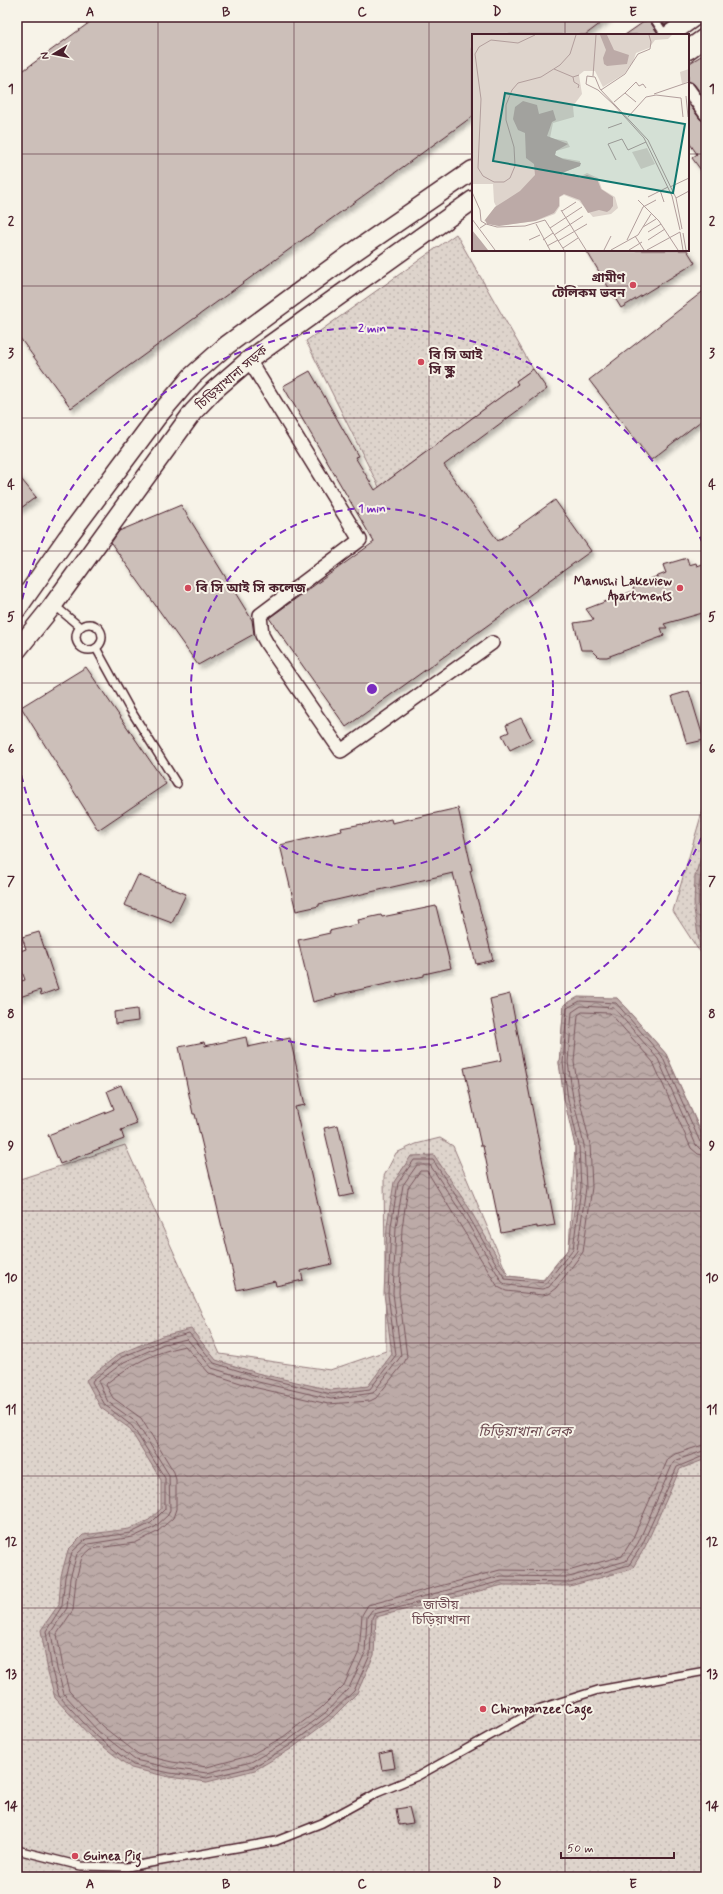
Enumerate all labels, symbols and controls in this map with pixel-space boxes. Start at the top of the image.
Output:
text: A [86,4,94,21]
text: B [222,4,231,21]
text: C [357,4,367,21]
text: D [493,4,502,21]
text: E [629,4,637,21]
north arrow [34,34,74,74]
inset map [472,34,689,251]
text: N [38,51,53,60]
text: 1 [8,81,14,98]
text: 1 [709,81,715,98]
text: 2 [8,213,15,230]
text: 2 [709,213,716,230]
place label: গ্রামীণ টেলিকম ভবন [552,270,626,302]
marker: গ্রামীণ টেলিকম ভবন [628,280,638,290]
text: 2 min [358,321,386,337]
street label: চিড়িয়াখানা সড়ক [192,342,272,414]
text: 3 [8,345,14,362]
text: 3 [709,345,715,362]
place label: বি সি আই সি স্কুল [428,347,483,379]
marker: বি সি আই সি স্কুল [416,357,426,367]
text: 4 [7,477,15,494]
text: 4 [708,477,716,494]
text: 1 min [358,501,386,517]
place label: Manushi Lakeview Apartments [574,573,672,606]
place label: বি সি আই সি কলেজ [195,580,306,597]
marker: বি সি আই সি কলেজ [183,583,193,593]
marker: Manushi Lakeview Apartments [675,583,685,593]
text: 5 [7,609,15,626]
text: 5 [708,609,716,626]
centre of rings [365,682,379,696]
text: 6 [8,741,15,758]
text: 6 [709,741,716,758]
text: 7 [7,873,15,890]
text: 7 [708,873,716,890]
text: 8 [7,1006,15,1023]
text: 8 [708,1006,716,1023]
text: 9 [8,1138,15,1155]
text: 9 [709,1138,716,1155]
text: 10 [4,1270,18,1287]
text: 10 [705,1270,719,1287]
text: 11 [5,1402,17,1419]
text: 11 [706,1402,718,1419]
water label: চিড়িয়াখানা লেক [479,1423,574,1441]
text: 12 [5,1534,17,1551]
text: 12 [706,1534,718,1551]
park label: জাতীয় চিড়িয়াখানা [411,1597,471,1629]
text: 13 [5,1666,17,1683]
text: 13 [706,1666,718,1683]
place label: Chimpanzee Cage [491,1701,593,1721]
marker: Chimpanzee Cage [478,1704,488,1714]
text: 14 [4,1798,18,1815]
text: 14 [705,1798,719,1815]
scale bar [561,1834,674,1860]
text: 50 m [567,1841,594,1857]
place label: Guinea Pig [83,1848,141,1868]
marker: Guinea Pig [70,1851,80,1861]
text: A [86,1876,94,1893]
text: B [222,1876,231,1893]
text: C [357,1876,367,1893]
text: D [493,1876,502,1893]
text: E [629,1876,637,1893]

